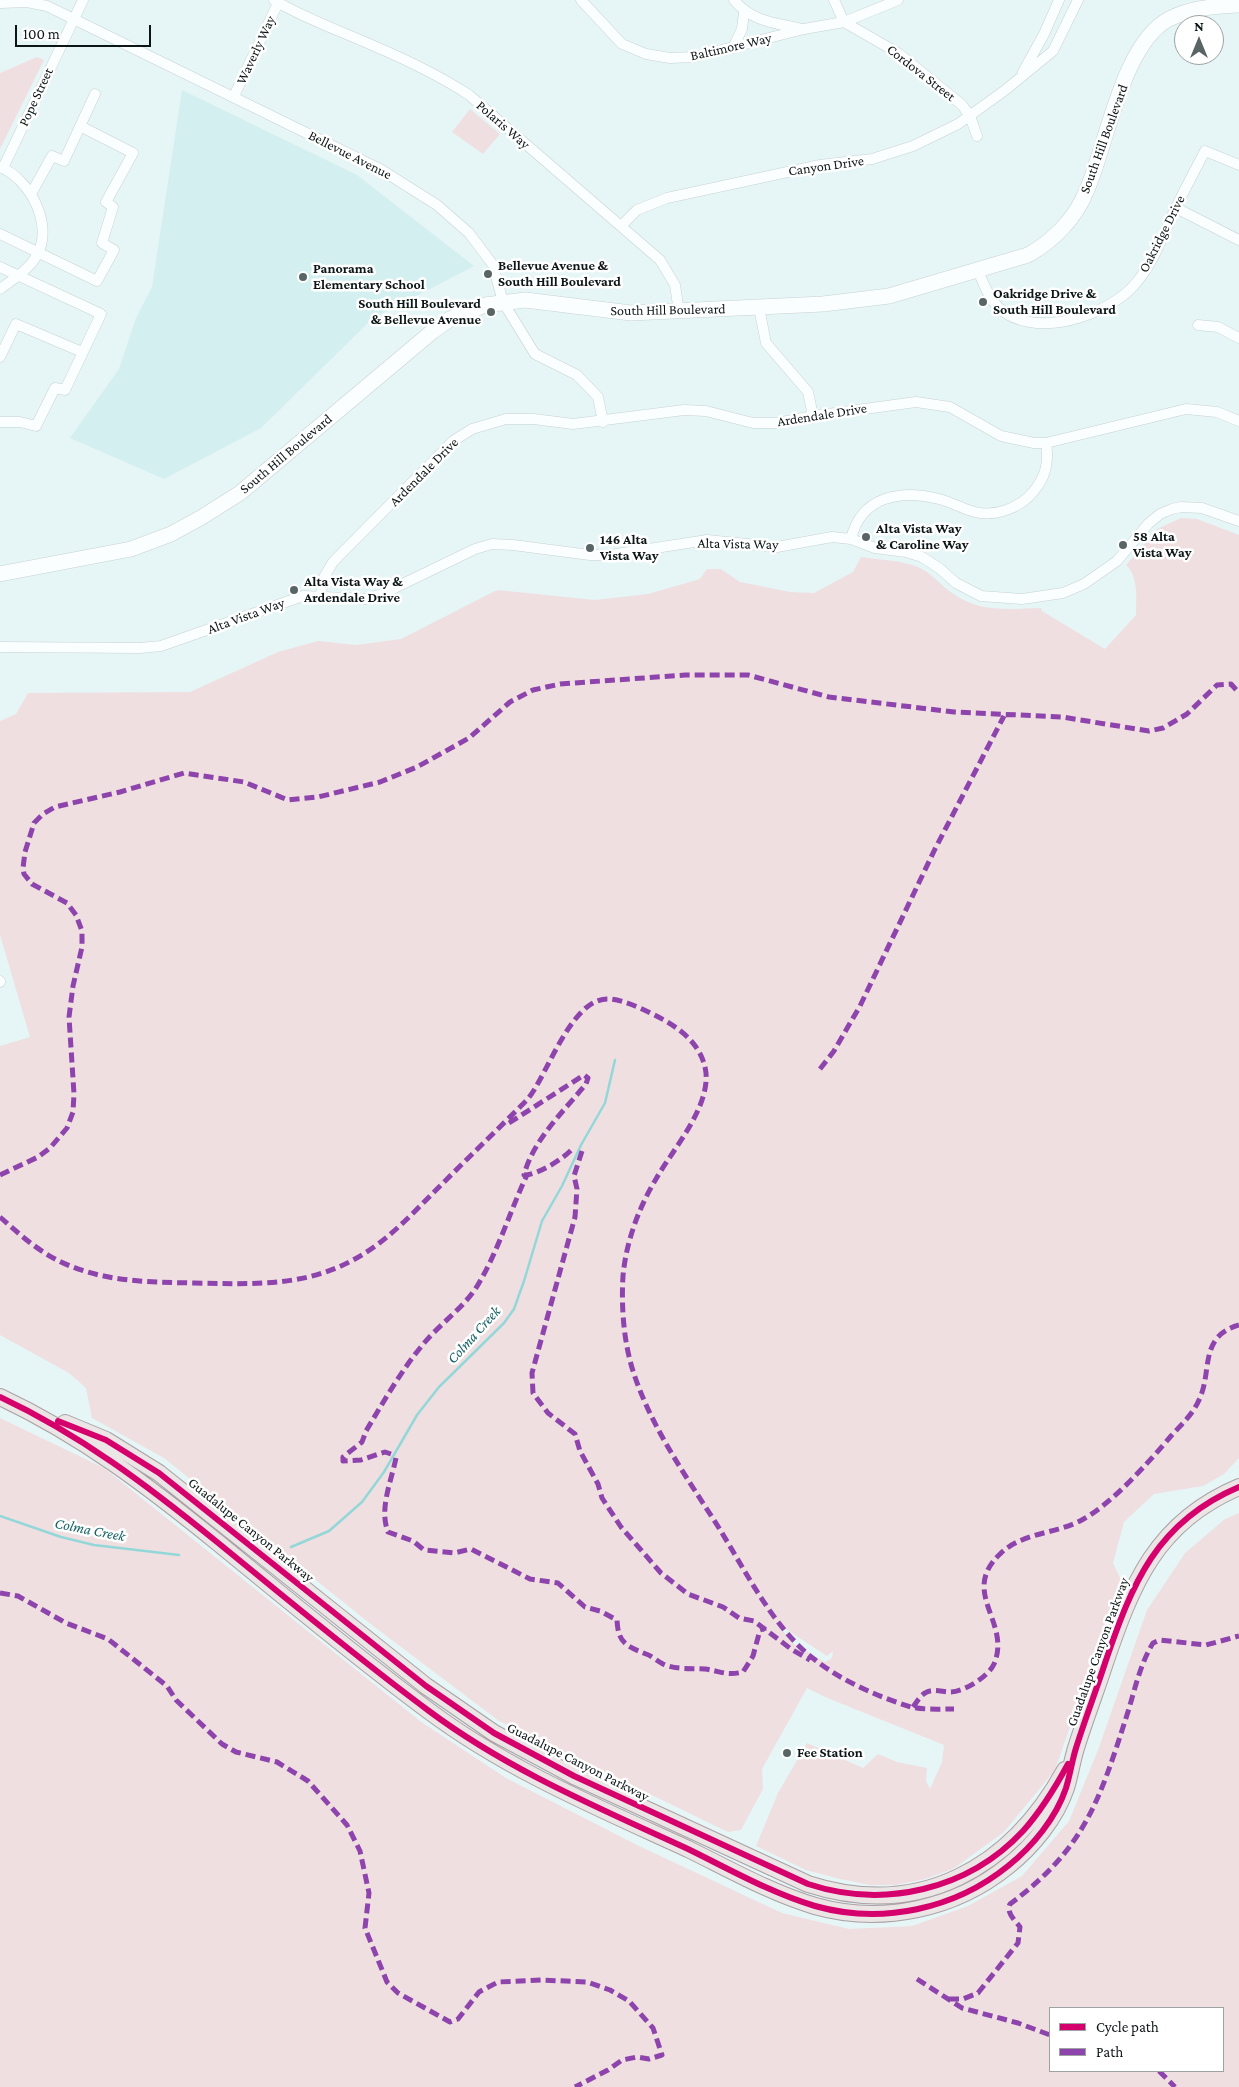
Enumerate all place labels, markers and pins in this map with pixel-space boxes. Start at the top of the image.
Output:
place label: Bellevue Avenue & South Hill Boulevard [498,258,621,290]
place label: Panorama Elementary School [313,261,425,294]
marker: Bellevue Avenue & South Hill Boulevard [482,268,494,280]
marker: Panorama Elementary School [297,271,309,283]
place label: Oakridge Drive & South Hill Boulevard [993,286,1116,318]
place label: South Hill Boulevard & Bellevue Avenue [358,296,481,328]
marker: Oakridge Drive & South Hill Boulevard [977,296,989,308]
marker: South Hill Boulevard & Bellevue Avenue [485,306,497,318]
place label: Alta Vista Way & Caroline Way [876,521,969,554]
place label: 58 Alta Vista Way [1133,529,1192,562]
marker: Alta Vista Way & Caroline Way [860,531,872,543]
place label: 146 Alta Vista Way [600,532,659,564]
marker: 58 Alta Vista Way [1117,539,1129,551]
marker: 146 Alta Vista Way [584,542,596,554]
place label: Alta Vista Way & Ardendale Drive [304,574,403,606]
marker: Alta Vista Way & Ardendale Drive [288,584,300,596]
place label: Fee Station [797,1745,863,1761]
marker: Fee Station [781,1747,793,1759]

